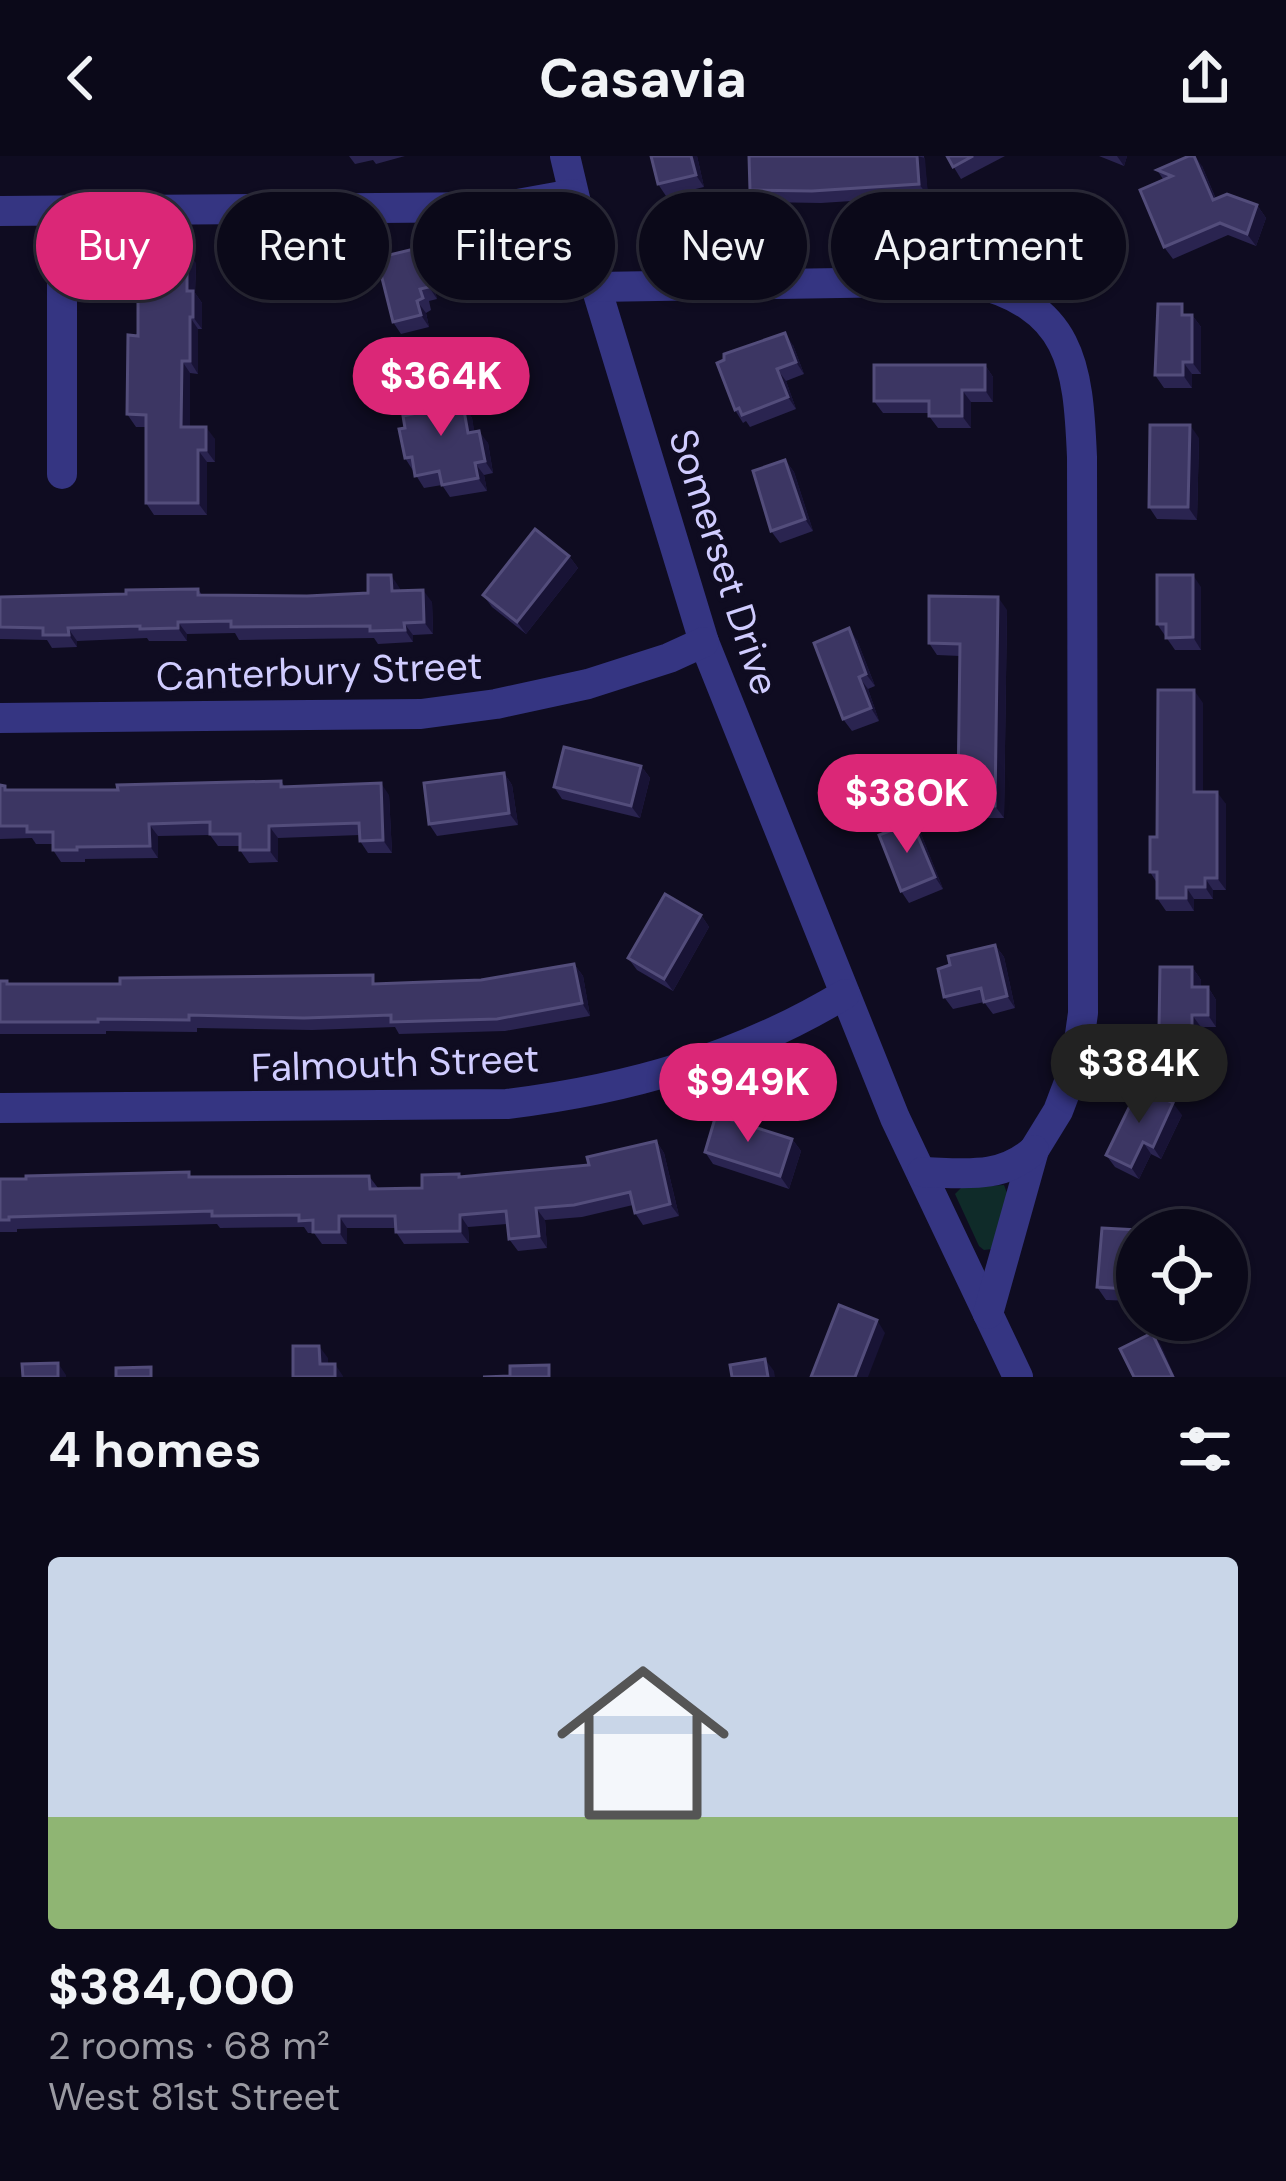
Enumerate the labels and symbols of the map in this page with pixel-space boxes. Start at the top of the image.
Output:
pin: $364K [357,337,525,439]
street label: Somerset Drive [657,423,791,701]
street label: Canterbury Street [155,640,483,702]
pin: $380K [823,754,991,856]
pin: $384K [1055,1024,1223,1126]
street label: Falmouth Street [250,1032,540,1094]
pin: $949K [664,1043,832,1145]

